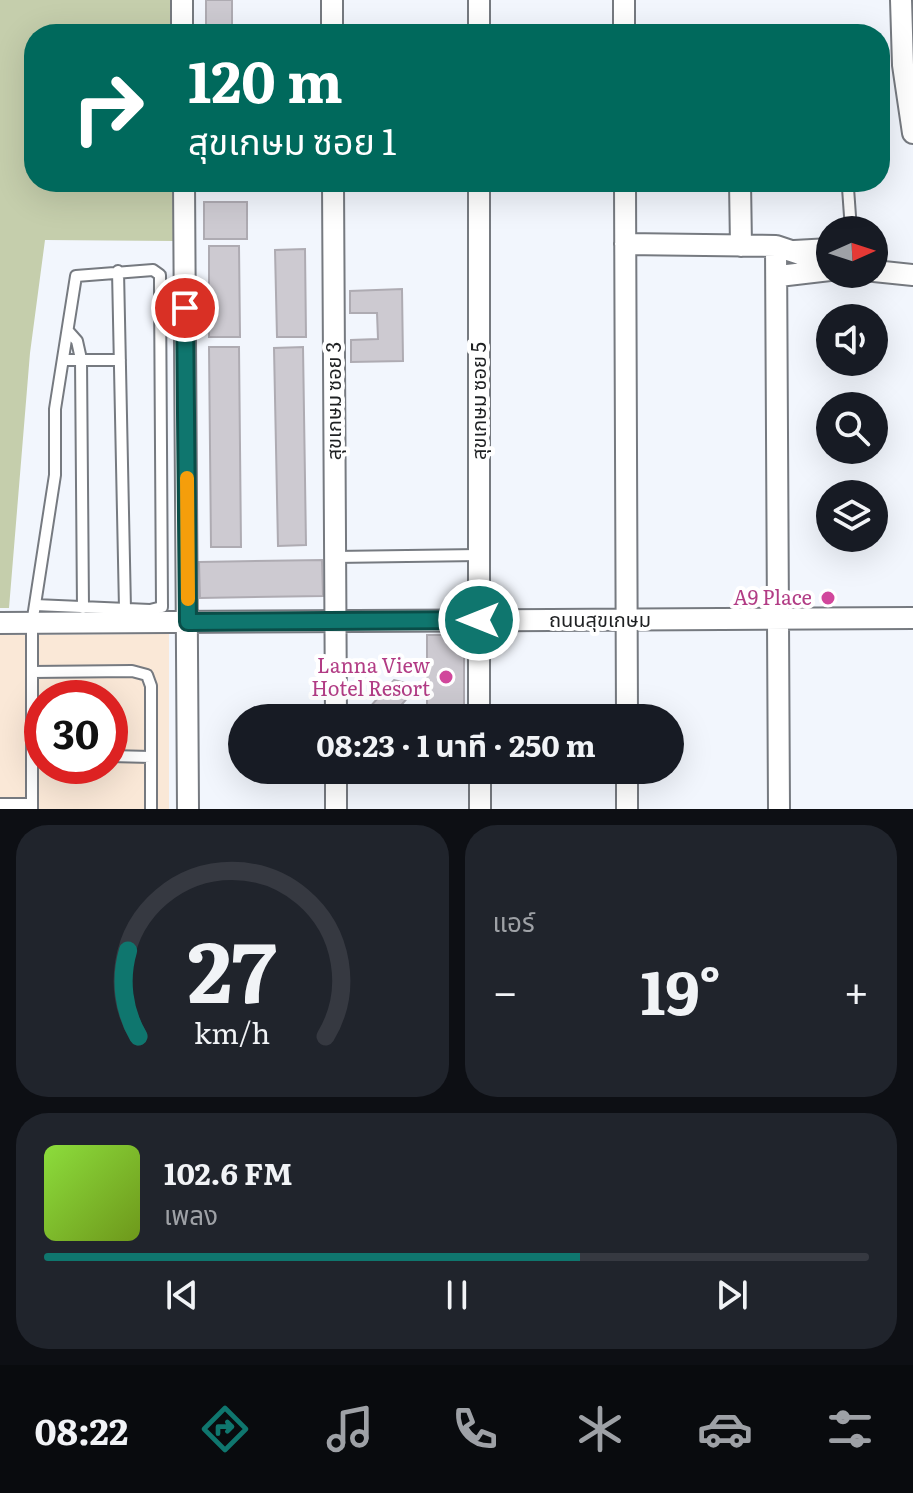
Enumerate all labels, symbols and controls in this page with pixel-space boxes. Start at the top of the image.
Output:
text: 120 m [188,37,343,120]
icon: right [56,56,160,160]
text: สุขเกษม ซอย 1 [188,113,397,166]
north arrow [816,216,888,288]
map controls [816,216,888,552]
pin [151,274,219,342]
icon: arrive [163,286,207,330]
button: sound [816,304,888,376]
street label: สุขเกษม ซอย 3 [317,342,347,460]
street label: สุขเกษม ซอย 5 [462,342,492,460]
button: search [816,392,888,464]
button: layers [816,480,888,552]
position arrow [437,578,521,662]
place label: A9 Place [733,581,812,611]
marker: A9 Place [819,589,837,607]
street label: ถนนสุขเกษม [549,603,651,633]
place label: Lanna View Hotel Resort [311,649,431,702]
marker: Lanna View Hotel Resort [437,668,455,686]
speed limit sign: 30 [24,680,128,784]
text: 08:23 · 1 นาที · 250 m [316,722,596,766]
text: แอร์ [493,901,535,940]
text: 27 [188,905,277,1029]
text: 19° [640,944,721,1033]
text: − [493,956,518,1022]
text: + [843,956,869,1022]
text: km/h [194,1010,270,1053]
text: 102.6 FM [164,1150,293,1194]
text: เพลง [164,1194,218,1233]
icon: previous [160,1273,204,1317]
icon: pause [435,1273,479,1317]
icon: next [710,1273,754,1317]
icon: directions [197,1401,253,1457]
icon: music [322,1401,378,1457]
icon: phone [447,1401,503,1457]
icon: climate [572,1401,628,1457]
icon: car [697,1401,753,1457]
icon: filters [822,1401,878,1457]
text: 08:22 [35,1403,128,1456]

